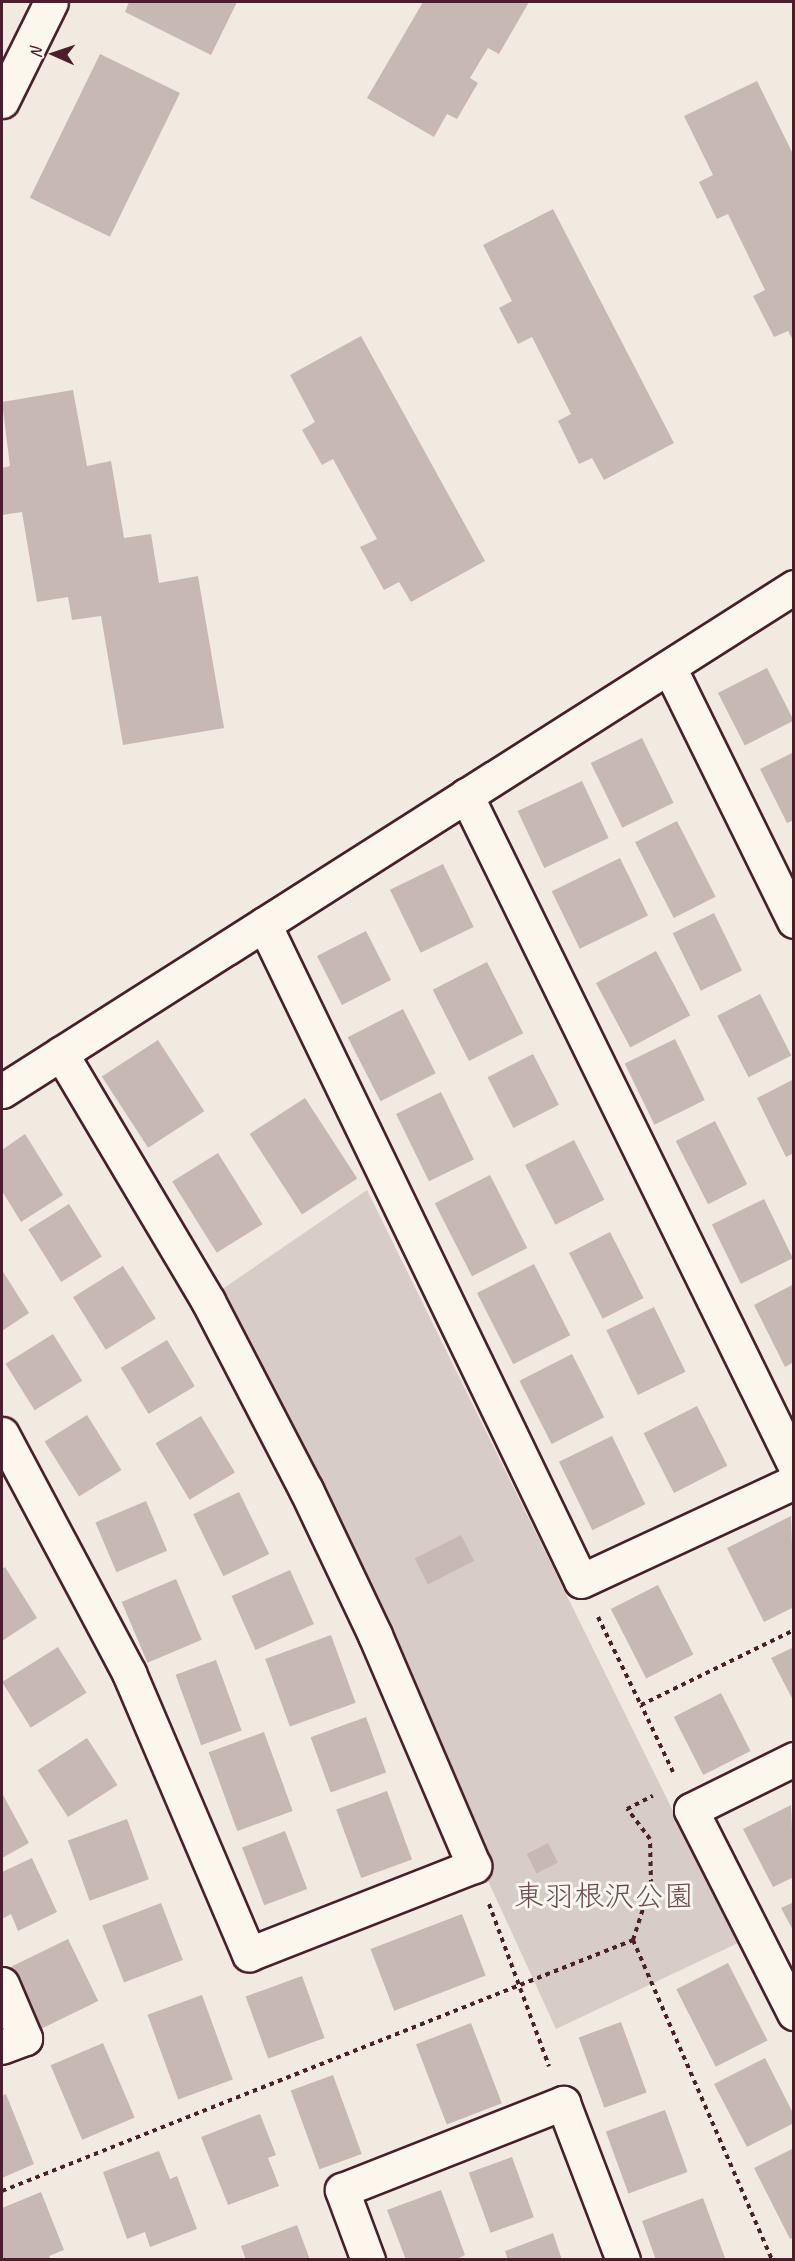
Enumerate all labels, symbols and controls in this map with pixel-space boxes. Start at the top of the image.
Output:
north arrow [24,24,84,84]
text: N [26,48,46,59]
park label: 東羽根沢公園 [514,1878,694,1914]

